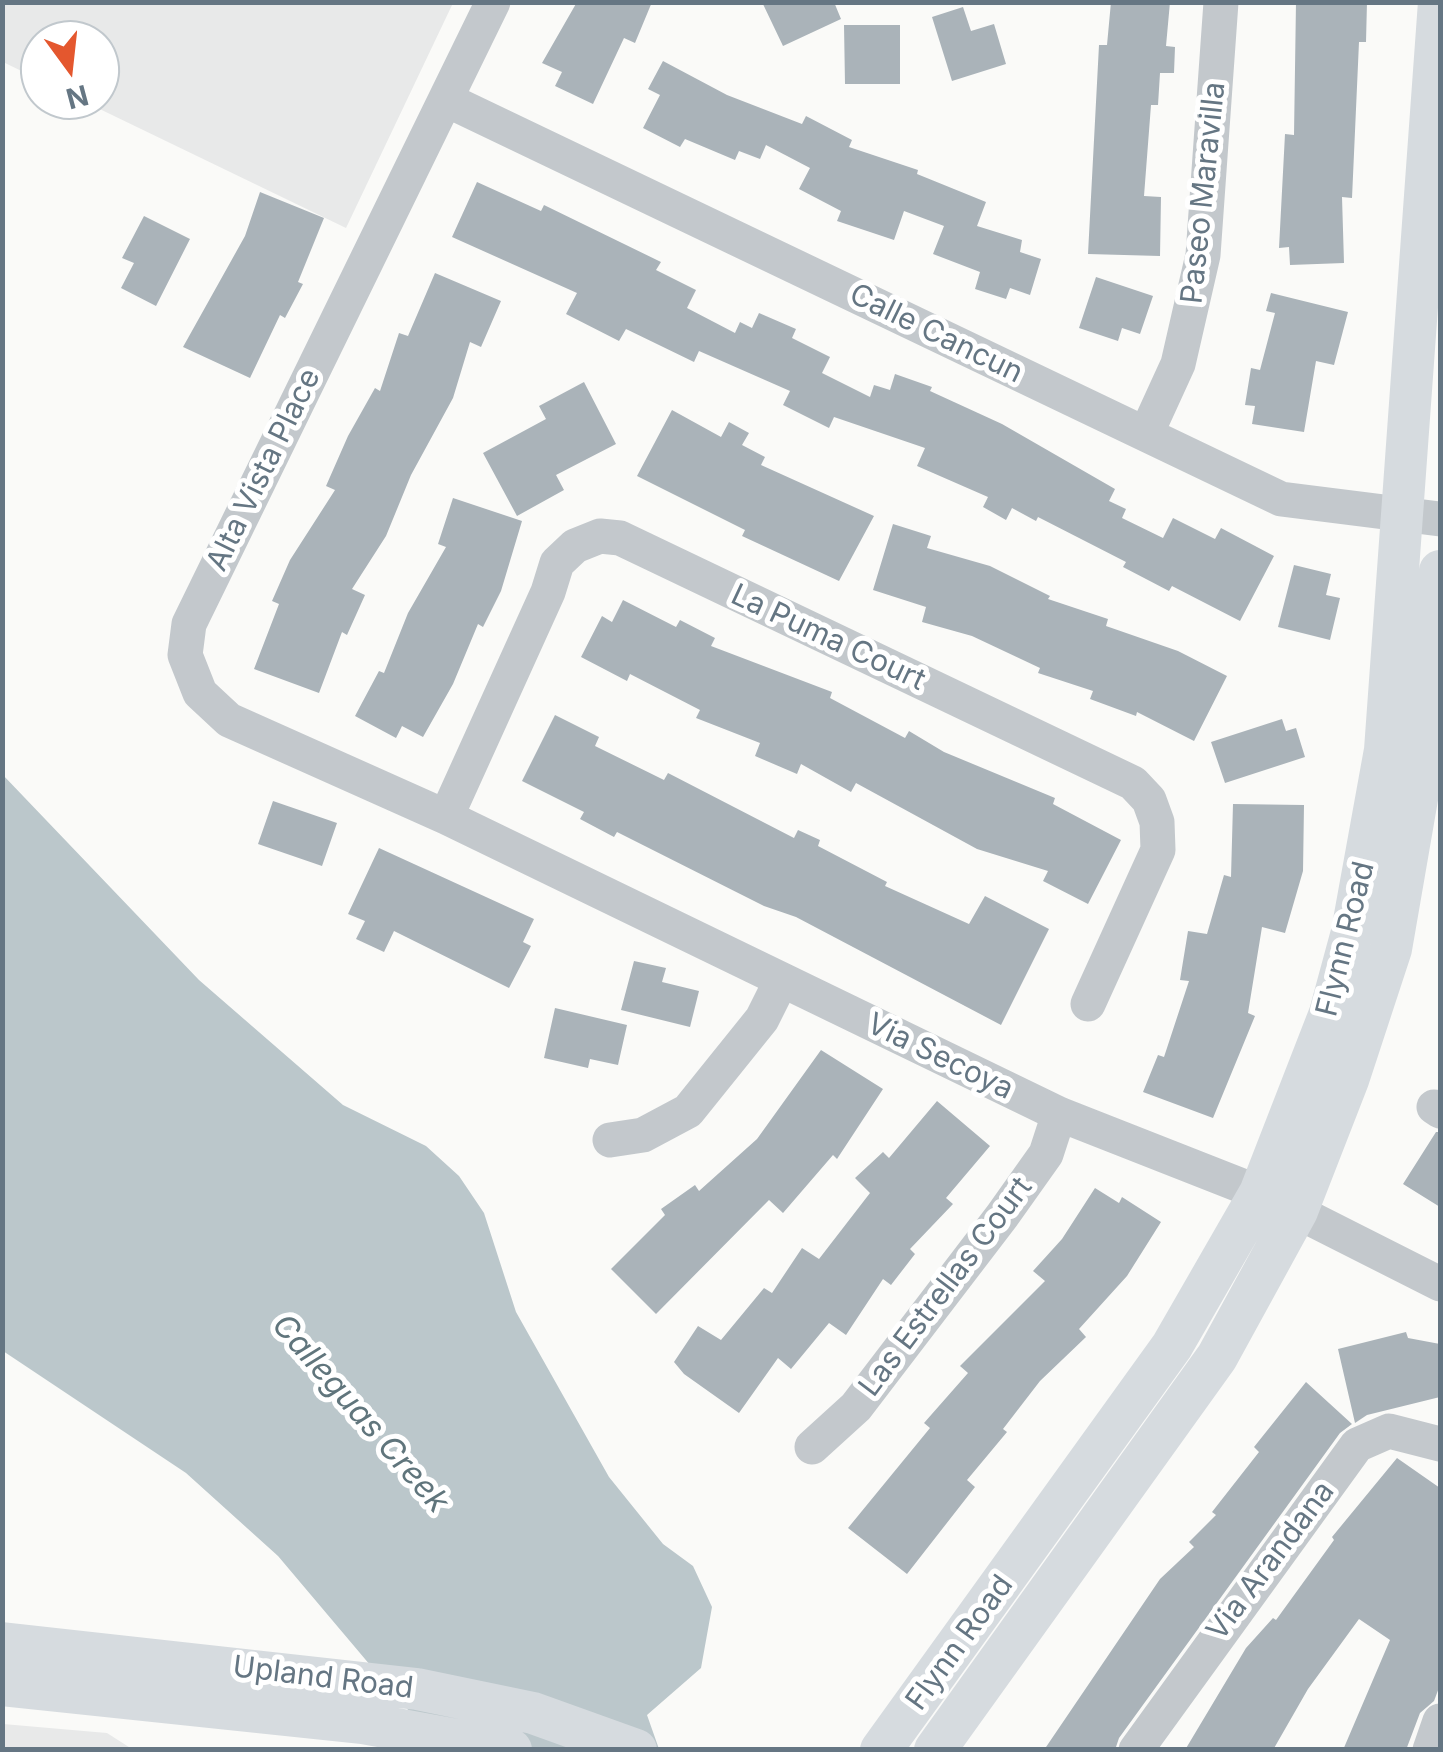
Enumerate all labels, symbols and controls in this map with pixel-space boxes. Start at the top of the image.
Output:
north arrow [20,20,120,120]
text: N [63,78,92,116]
street label: Paseo Maravilla [1174,80,1234,306]
street label: Calle Cancun [843,277,1029,391]
street label: Alta Vista Place [199,363,329,577]
street label: La Puma Court [725,577,931,699]
street label: Flynn Road [1309,858,1383,1020]
street label: Via Secoya [861,1006,1019,1108]
street label: Las Estrellas Court [852,1170,1040,1404]
water label: Calleguas Creek [263,1307,457,1521]
street label: Via Arandana [1200,1474,1342,1648]
street label: Flynn Road [899,1568,1021,1718]
street label: Upland Road [231,1649,415,1707]

